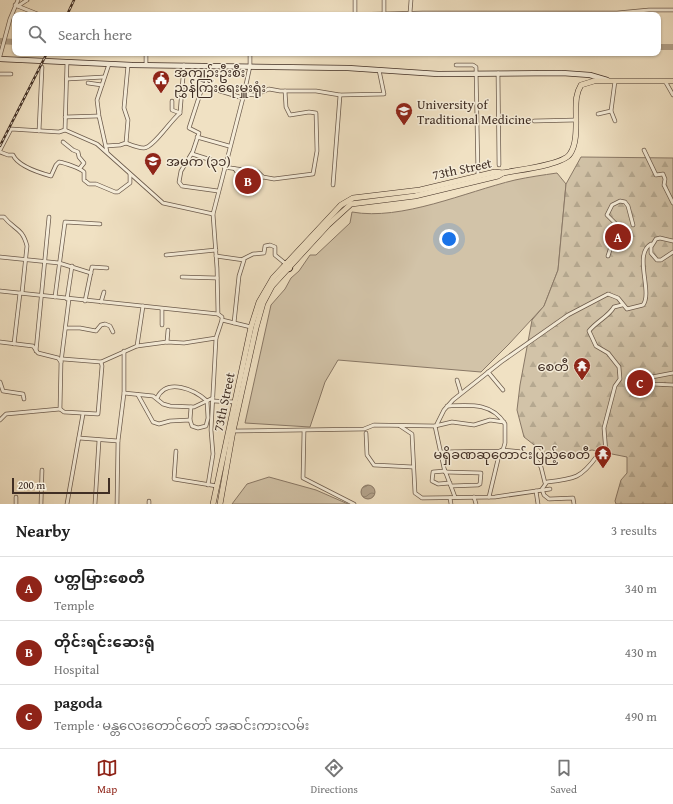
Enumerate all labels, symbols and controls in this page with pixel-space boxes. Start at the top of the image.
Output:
search box [12,12,661,56]
icon: search [26,23,48,45]
text: Search here [58,24,132,45]
place label: အကျဉ်းဦးစီး ညွှန်ကြးရေးမှူးရုံး [174,63,266,98]
public building icon: အကျဉ်းဦးစီး ညွှန်ကြးရေးမှူးရုံး [151,69,171,94]
place label: University of Traditional Medicine [417,95,531,129]
school or university icon: University of Traditional Medicine [394,101,414,126]
school or university icon: အမက (၃၁) [143,151,163,176]
place label: အမက (၃၁) [166,152,231,172]
street label: 73th Street [431,153,494,185]
pin: B [235,166,261,196]
pin: A [605,222,631,252]
your location [439,229,459,249]
temple icon: စေတီ [572,356,592,381]
place label: စေတီ [538,357,569,376]
pin: C [627,368,653,398]
street label: 73th Street [208,370,240,433]
temple icon: မရှိခဏဆုတောင်းပြည့်စေတီ [593,444,613,469]
place label: မရှိခဏဆုတောင်းပြည့်စေတီ [434,445,590,465]
scale bar [12,476,110,495]
text: 200 m [18,477,45,493]
text: Nearby [16,518,70,543]
text: 3 results [611,521,657,540]
text: ပတ္တမြားစေတီ [54,567,145,588]
text: A [25,579,33,598]
text: 340 m [625,579,657,598]
text: Temple [54,596,94,615]
text: တိုင်းရင်းဆေးရုံ [54,631,155,652]
text: B [25,643,33,662]
text: 430 m [625,643,657,662]
text: Hospital [54,660,99,679]
text: pagoda [54,692,102,713]
text: C [25,707,33,726]
text: 490 m [625,707,657,726]
text: Temple · မန္တလေးတောင်တော် အဆင်းကားလမ်း [54,716,309,735]
tab: Map [96,757,118,797]
tab: Directions [311,757,358,797]
tab: Saved [550,757,577,797]

